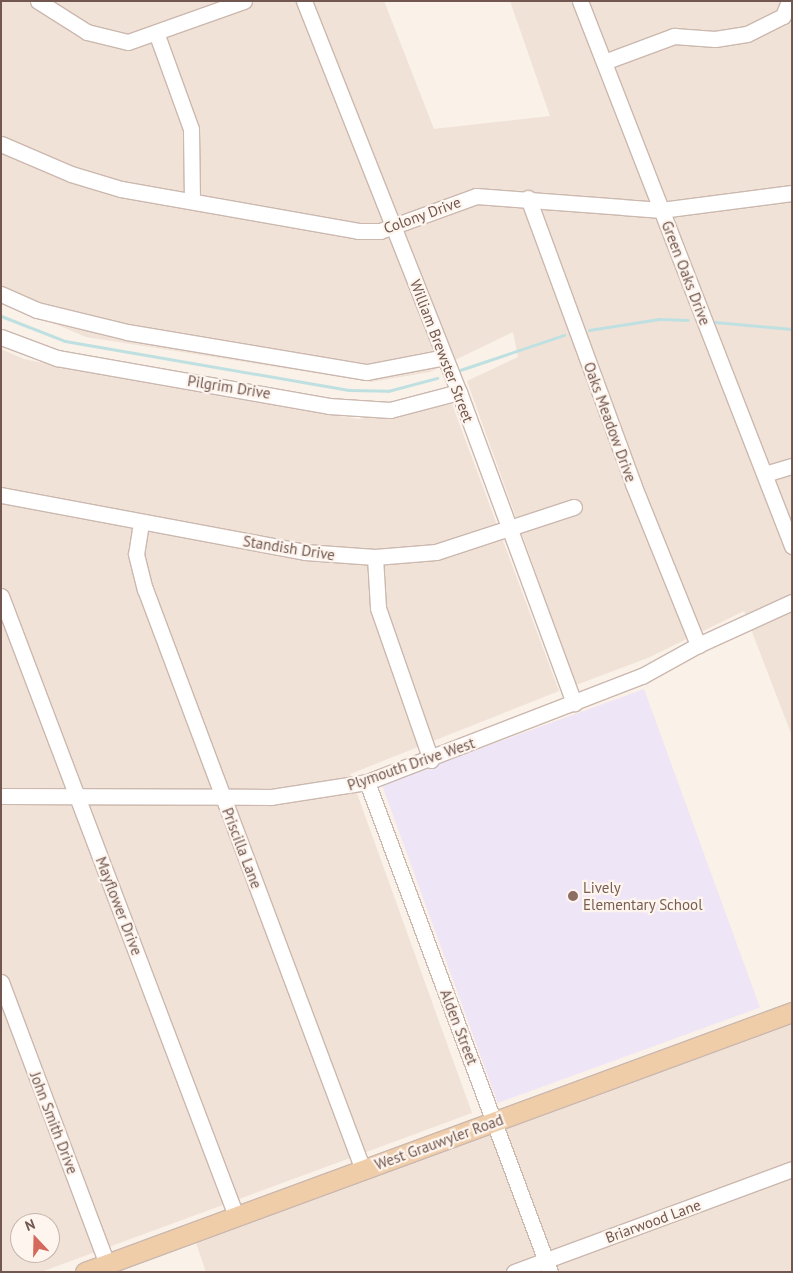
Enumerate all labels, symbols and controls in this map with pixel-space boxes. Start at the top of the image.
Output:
street label: Colony Drive [381,193,463,237]
street label: Green Oaks Drive [658,218,714,328]
street label: William Brewster Street [406,277,478,425]
street label: Oaks Meadow Drive [580,359,640,485]
street label: Pilgrim Drive [186,372,272,402]
street label: Standish Drive [242,532,336,564]
street label: Plymouth Drive West [345,734,477,794]
street label: Priscilla Lane [218,805,266,891]
street label: Mayflower Drive [92,854,146,958]
place label: Lively Elementary School [583,878,703,913]
marker: Lively Elementary School [567,890,579,902]
street label: Alden Street [436,987,482,1067]
street label: John Smith Drive [26,1069,82,1177]
street label: West Grauwyler Road [372,1110,506,1174]
street label: Briarwood Lane [603,1195,703,1247]
north arrow [10,1213,60,1263]
text: N [22,1215,37,1235]

